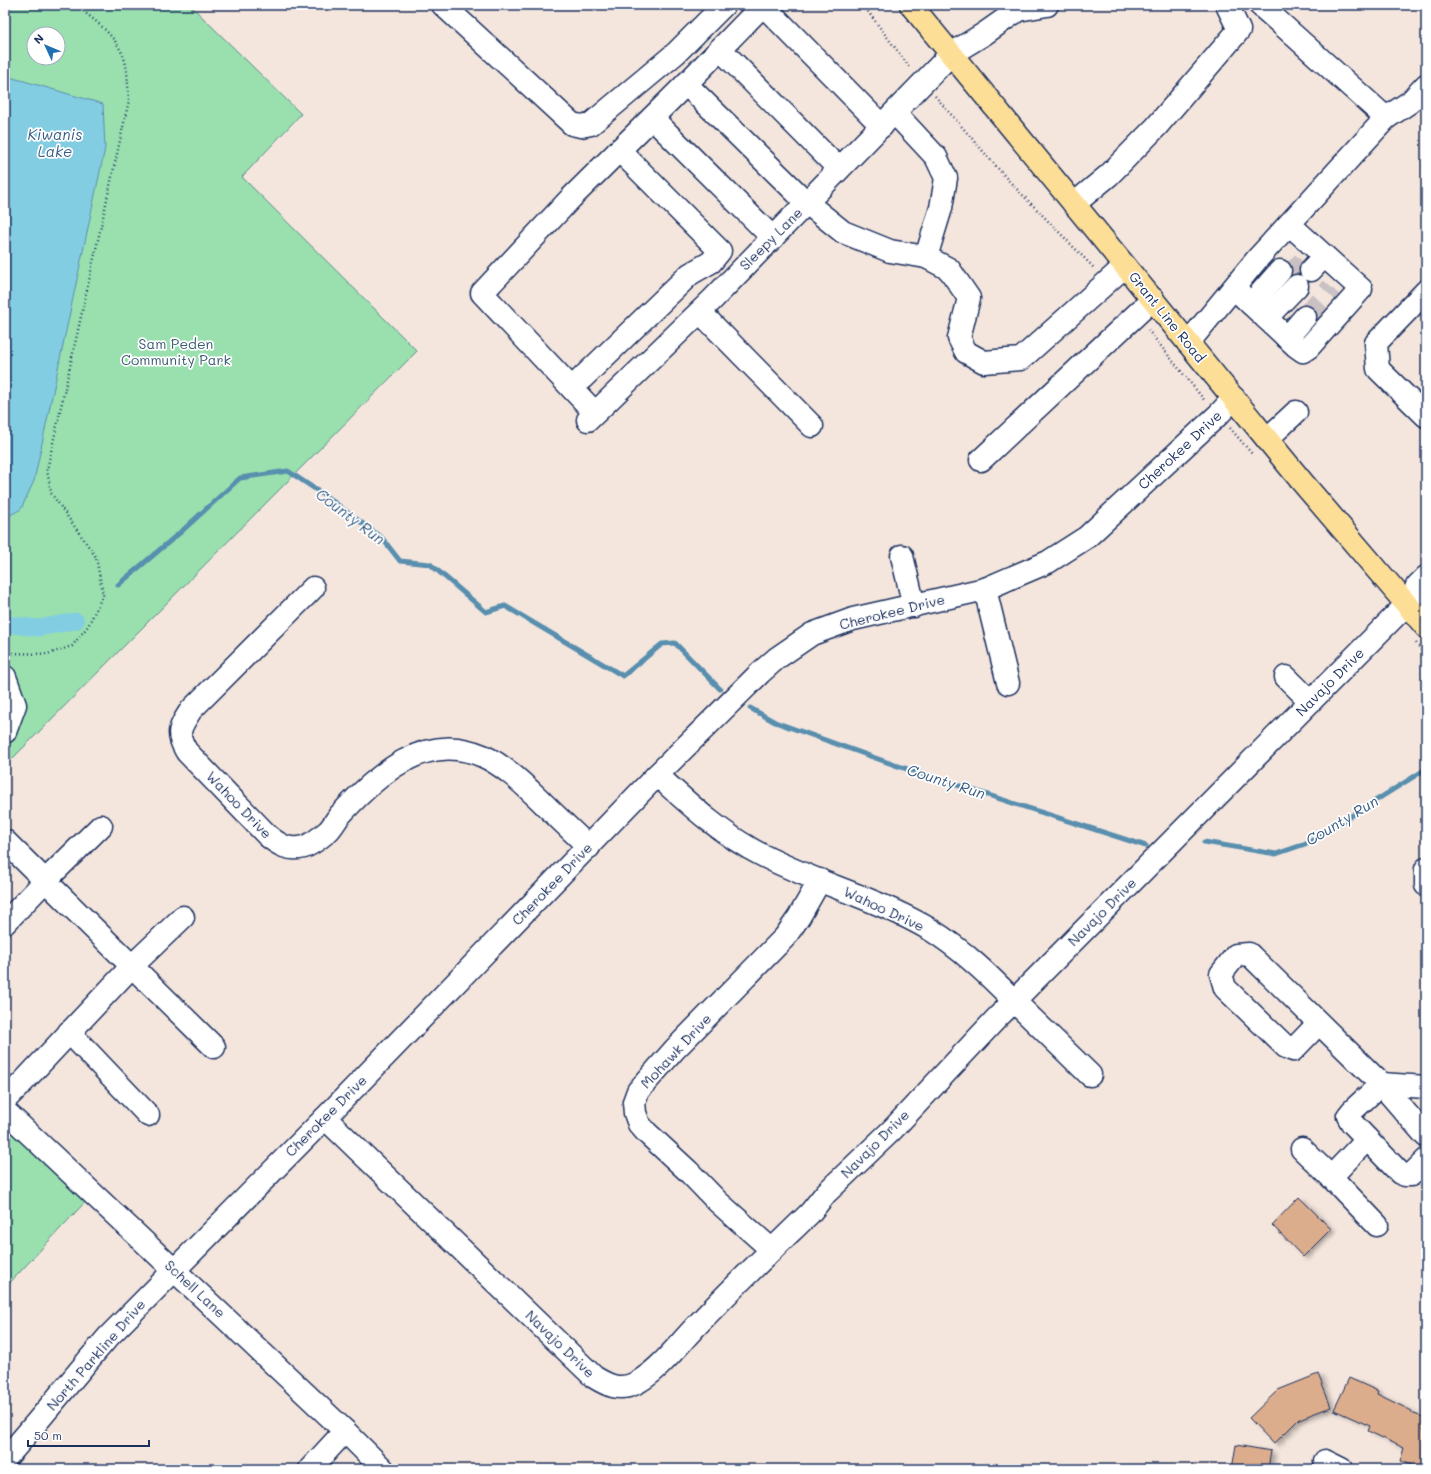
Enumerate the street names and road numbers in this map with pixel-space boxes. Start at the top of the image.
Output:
street label: Sleepy Lane [735,203,806,274]
street label: Grant Line Road [1125,267,1210,366]
street label: Cherokee Drive [1134,406,1226,493]
street label: Cherokee Drive [837,589,947,634]
street label: Navajo Drive [1291,643,1368,720]
street label: Wahoo Drive [202,767,276,843]
street label: Cherokee Drive [507,838,596,929]
street label: Navajo Drive [1063,873,1140,950]
street label: Wahoo Drive [841,882,928,936]
street label: Mohawk Drive [636,1009,715,1092]
street label: Cherokee Drive [281,1071,371,1161]
street label: Navajo Drive [836,1105,913,1182]
street label: Schell Lane [161,1256,230,1322]
street label: North Parkline Drive [42,1295,149,1414]
street label: Navajo Drive [521,1306,599,1382]

